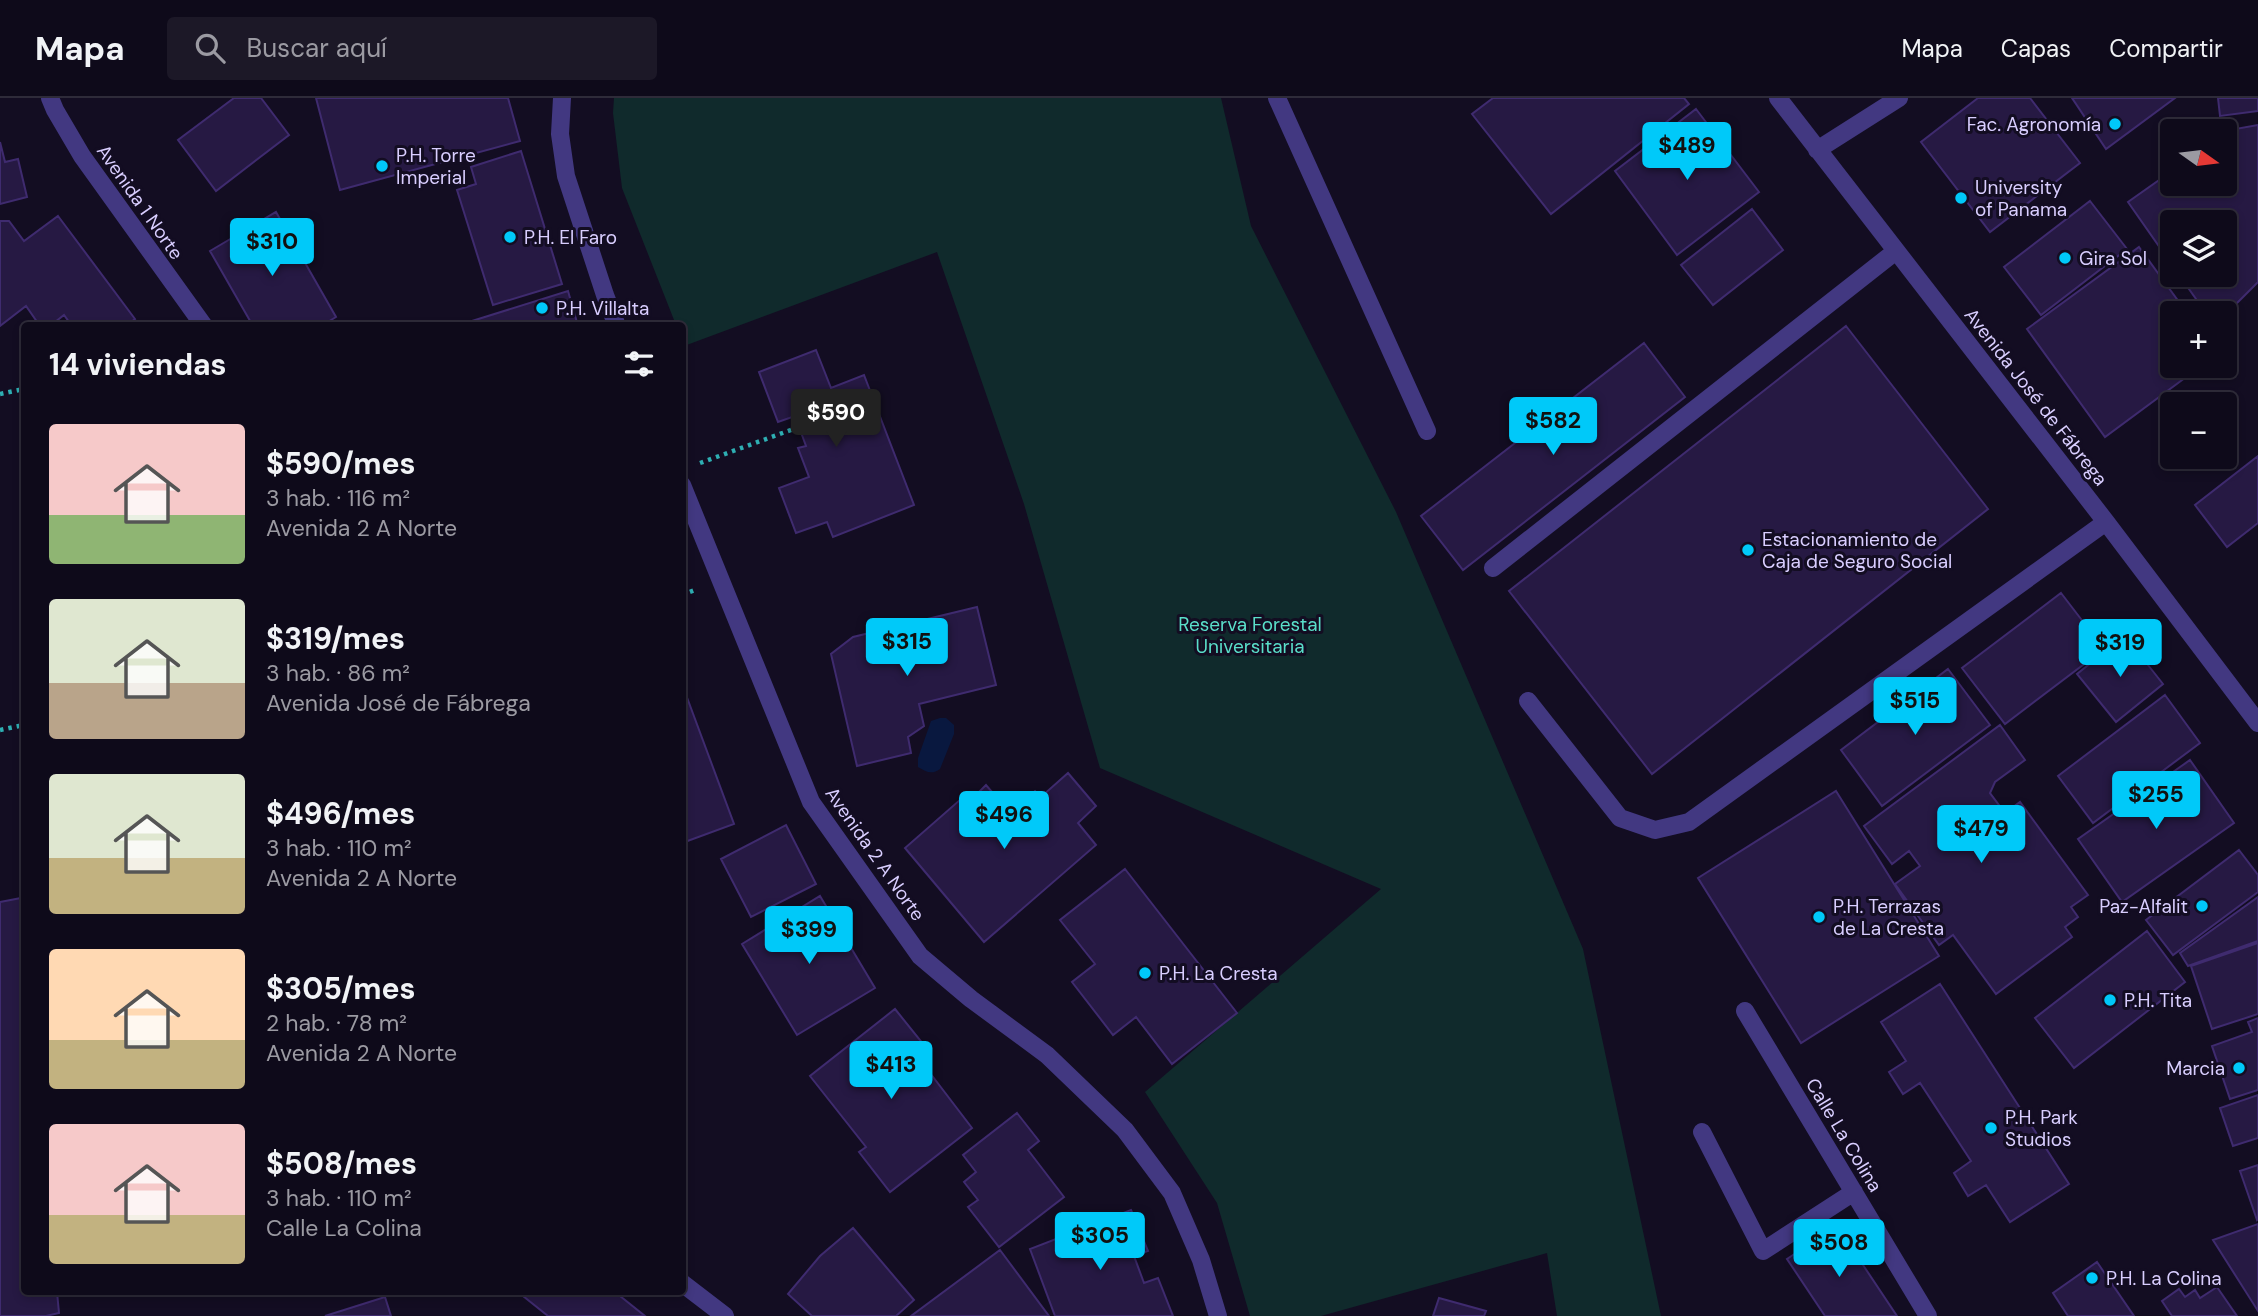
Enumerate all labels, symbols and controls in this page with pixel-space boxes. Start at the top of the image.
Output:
search box [167,17,657,80]
text: Mapa [35,27,125,70]
icon: search [191,29,229,67]
text: Buscar aquí [247,31,387,65]
text: Mapa [1901,33,1963,64]
text: Capas [2001,33,2071,64]
text: Compartir [2109,33,2223,64]
place label: Fac. Agronomía [1967,112,2101,137]
marker: Fac. Agronomía [2107,116,2123,132]
north arrow [2160,119,2236,196]
map controls [2160,119,2237,469]
pin: $489 [1646,122,1728,182]
text: $489 [1658,130,1716,160]
street label: Avenida 1 Norte [91,139,189,265]
place label: P.H. Torre Imperial [396,143,476,190]
marker: P.H. Torre Imperial [374,158,390,174]
place label: University of Panama [1975,175,2067,222]
marker: University of Panama [1953,190,1969,206]
button: layers [2160,210,2237,287]
pin: $310 [231,218,313,278]
place label: P.H. El Faro [524,225,617,250]
text: $310 [246,226,298,256]
marker: P.H. El Faro [502,229,518,245]
place label: Gira Sol [2079,246,2147,271]
marker: Gira Sol [2057,250,2073,266]
place label: P.H. Villalta [556,296,649,321]
marker: P.H. Villalta [534,300,550,316]
button: + [2160,301,2237,378]
street label: Avenida José de Fábrega [1959,303,2113,491]
text: 14 viviendas [49,345,227,384]
icon: filters [620,345,658,383]
pin: $590 [795,390,877,449]
button: − [2160,392,2237,469]
text: $590 [807,397,865,427]
pin: $582 [1512,398,1594,457]
text: $582 [1525,405,1581,435]
text: $590/mes [266,444,416,483]
icon: home [105,452,189,536]
text: 3 hab. · 116 m² [266,483,410,513]
text: Avenida 2 A Norte [266,513,457,543]
place label: Estacionamiento de Caja de Seguro Social [1762,527,1952,574]
marker: Estacionamiento de Caja de Seguro Social [1740,542,1756,558]
park label: Reserva Forestal Universitaria [1178,612,1322,659]
pin: $315 [866,618,948,678]
text: $319/mes [266,619,405,658]
pin: $319 [2079,620,2161,679]
text: $315 [882,626,932,656]
icon: home [105,627,189,711]
text: $319 [2095,627,2145,657]
text: 3 hab. · 86 m² [266,658,410,688]
pin: $515 [1874,678,1956,737]
text: $515 [1890,685,1940,715]
text: Avenida José de Fábrega [266,688,531,718]
pin: $255 [2115,772,2197,831]
text: $255 [2128,779,2184,809]
street label: Avenida 2 A Norte [819,782,931,926]
pin: $496 [963,792,1045,851]
text: $496/mes [266,794,415,833]
text: $496 [975,799,1033,829]
icon: home [105,802,189,886]
pin: $479 [1940,806,2022,865]
text: $479 [1953,813,2009,843]
text: 3 hab. · 110 m² [266,833,411,863]
text: Avenida 2 A Norte [266,863,457,893]
place label: P.H. Terrazas de La Cresta [1833,894,1944,941]
place label: Paz-Alfalit [2099,894,2188,919]
marker: Paz-Alfalit [2194,898,2210,914]
pin: $399 [768,906,850,966]
marker: P.H. Terrazas de La Cresta [1811,909,1827,925]
text: $399 [781,914,837,944]
place label: P.H. La Cresta [1159,961,1278,986]
marker: P.H. La Cresta [1137,965,1153,981]
text: $305/mes [266,969,416,1008]
icon: home [105,977,189,1061]
place label: P.H. Tita [2124,988,2192,1013]
marker: P.H. Tita [2102,992,2118,1008]
text: 2 hab. · 78 m² [266,1008,407,1038]
text: Avenida 2 A Norte [266,1038,457,1068]
pin: $413 [850,1042,932,1101]
text: $413 [865,1049,917,1079]
place label: Marcia [2166,1056,2225,1081]
marker: Marcia [2231,1060,2247,1076]
street label: Calle La Colina [1800,1073,1888,1197]
place label: P.H. Park Studios [2005,1105,2078,1152]
marker: P.H. Park Studios [1983,1120,1999,1136]
text: $508/mes [266,1144,417,1183]
icon: home [105,1152,189,1236]
text: 3 hab. · 110 m² [266,1183,411,1213]
pin: $305 [1059,1212,1141,1272]
text: Calle La Colina [266,1213,422,1243]
text: $305 [1071,1220,1129,1250]
pin: $508 [1798,1220,1880,1279]
text: $508 [1810,1227,1868,1257]
place label: P.H. La Colina [2106,1266,2222,1291]
marker: P.H. La Colina [2084,1270,2100,1286]

